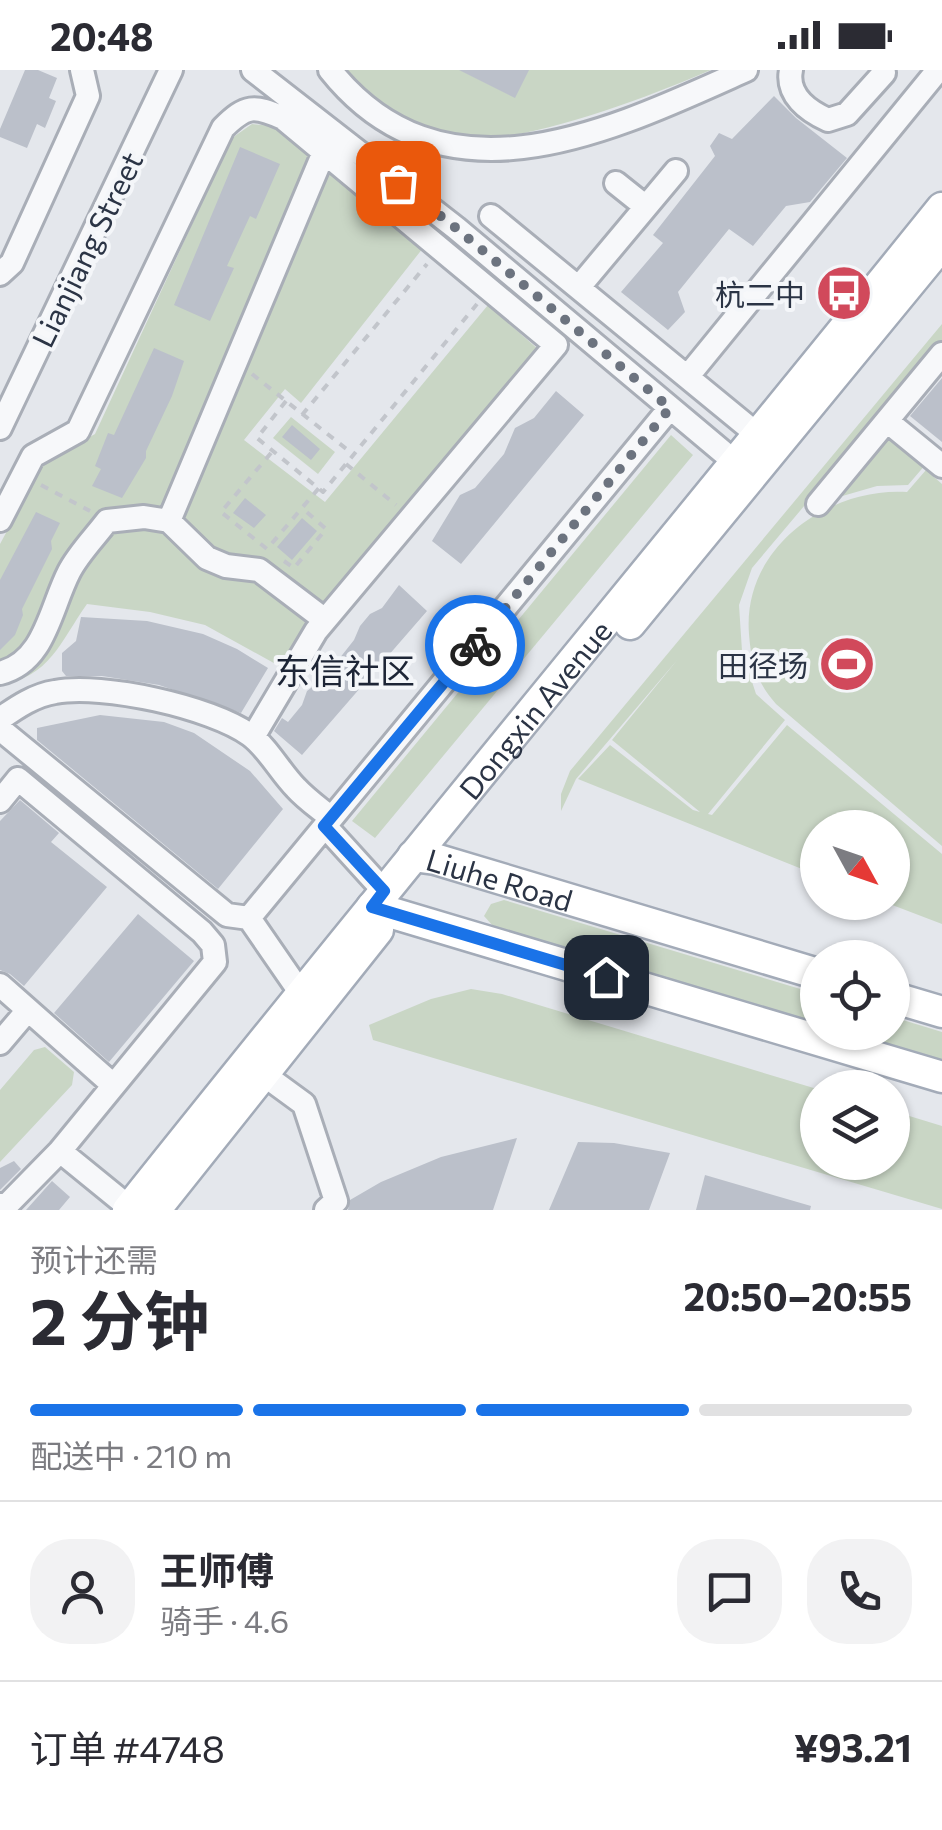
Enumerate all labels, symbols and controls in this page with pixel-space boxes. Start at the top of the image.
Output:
text: 20:48 [50,12,154,59]
pin [356,141,441,226]
street label: Lianjiang Street [23,145,149,353]
icon: bag [371,156,426,211]
bus stop icon: 杭二中 [814,263,874,323]
place label: 杭二中 [715,275,805,312]
courier [425,595,525,695]
street label: Dongxin Avenue [450,612,618,806]
icon: bike [448,618,503,673]
sports icon: 田径场 [817,634,877,694]
place label: 田径场 [718,646,808,683]
district label: 东信社区 [275,648,415,691]
north arrow [800,810,910,920]
map controls [800,810,910,1180]
street label: Liuhe Road [423,839,577,918]
pin [564,935,649,1020]
button: locate [800,940,910,1050]
icon: home [579,950,634,1005]
button: layers [800,1070,910,1180]
text: 预计还需 [30,1239,158,1279]
text: 20:50–20:55 [684,1272,912,1319]
text: 2 分钟 [30,1279,209,1358]
text: 配送中 · 210 m [30,1435,232,1475]
button: person [30,1539,135,1644]
button: chat [677,1539,782,1644]
button: phone [807,1539,912,1644]
text: 王师傅 [160,1546,274,1593]
text: 骑手 · 4.6 [160,1600,289,1640]
text: ¥93.21 [794,1723,912,1770]
text: 订单 #4748 [30,1724,225,1771]

